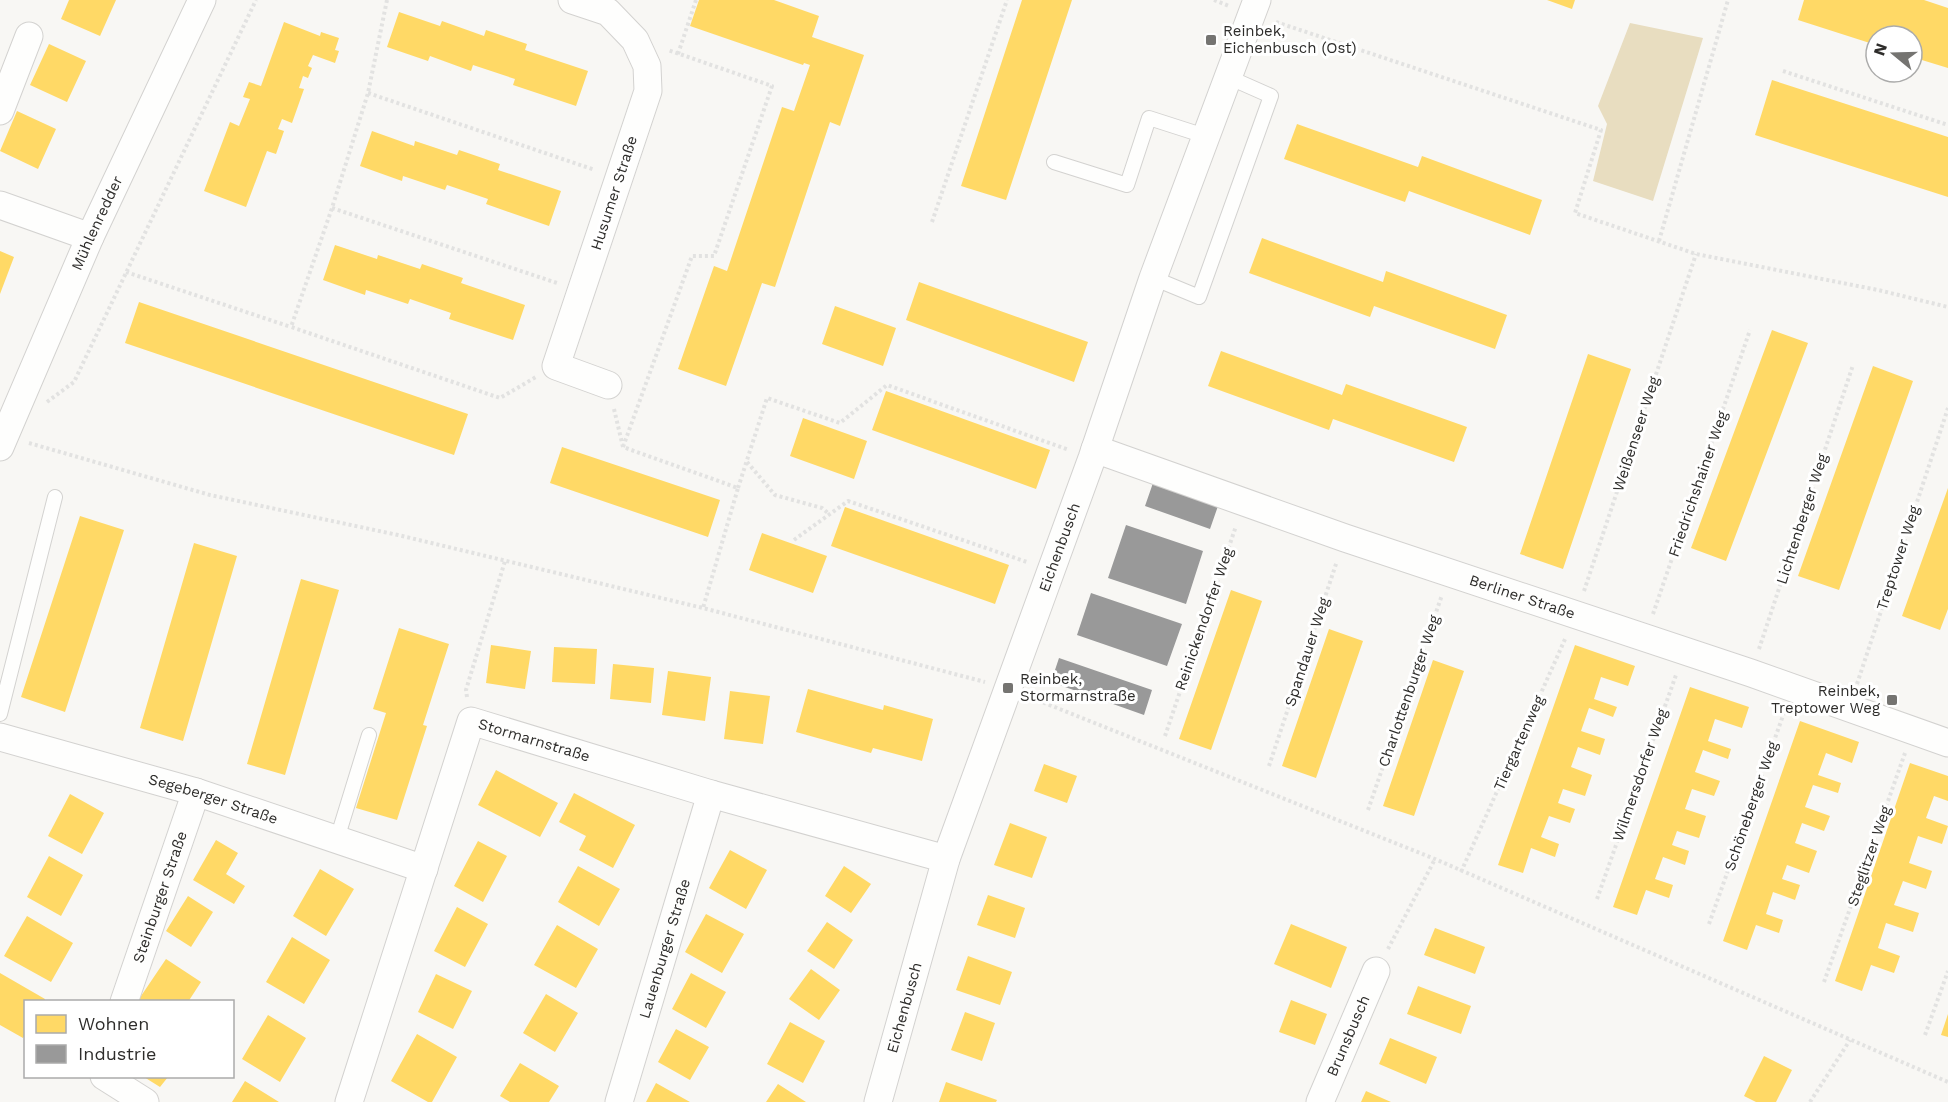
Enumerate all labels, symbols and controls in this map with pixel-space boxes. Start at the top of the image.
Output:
place label: Reinbek, Eichenbusch (Ost) [1223,22,1357,57]
north arrow [1864,24,1924,84]
marker: Reinbek, Eichenbusch (Ost) [1204,33,1218,47]
text: N [1869,41,1891,58]
street label: Husumer Straße [587,133,641,253]
street label: Mühlenredder [68,173,127,273]
street label: Weißenseer Weg [1609,374,1663,494]
street label: Friedrichshainer Weg [1665,409,1731,559]
street label: Lichtenberger Weg [1772,451,1832,587]
street label: Eichenbusch [1035,500,1084,594]
street label: Treptower Weg [1873,503,1923,613]
street label: Reinickendorfer Weg [1171,545,1237,693]
street label: Berliner Straße [1467,571,1577,623]
street label: Spandauer Weg [1281,595,1333,709]
street label: Charlottenburger Weg [1375,613,1443,769]
place label: Reinbek, Stormarnstraße [1020,670,1136,705]
marker: Reinbek, Stormarnstraße [1001,681,1015,695]
place label: Reinbek, Treptower Weg [1771,682,1880,717]
street label: Tiergartenweg [1490,693,1548,793]
marker: Reinbek, Treptower Weg [1885,693,1899,707]
street label: Wilmersdorfer Weg [1609,706,1671,844]
street label: Stormarnstraße [476,715,592,766]
street label: Schöneberger Weg [1720,739,1782,873]
street label: Segeberger Straße [147,770,280,828]
street label: Steglitzer Weg [1843,803,1895,909]
street label: Steinburger Straße [129,829,191,965]
street label: Lauenburger Straße [635,877,694,1021]
street label: Eichenbusch [883,960,926,1055]
street label: Brunsbusch [1323,992,1374,1079]
legend [24,1000,234,1078]
text: Wohnen [78,1013,149,1034]
text: Industrie [78,1043,156,1064]

